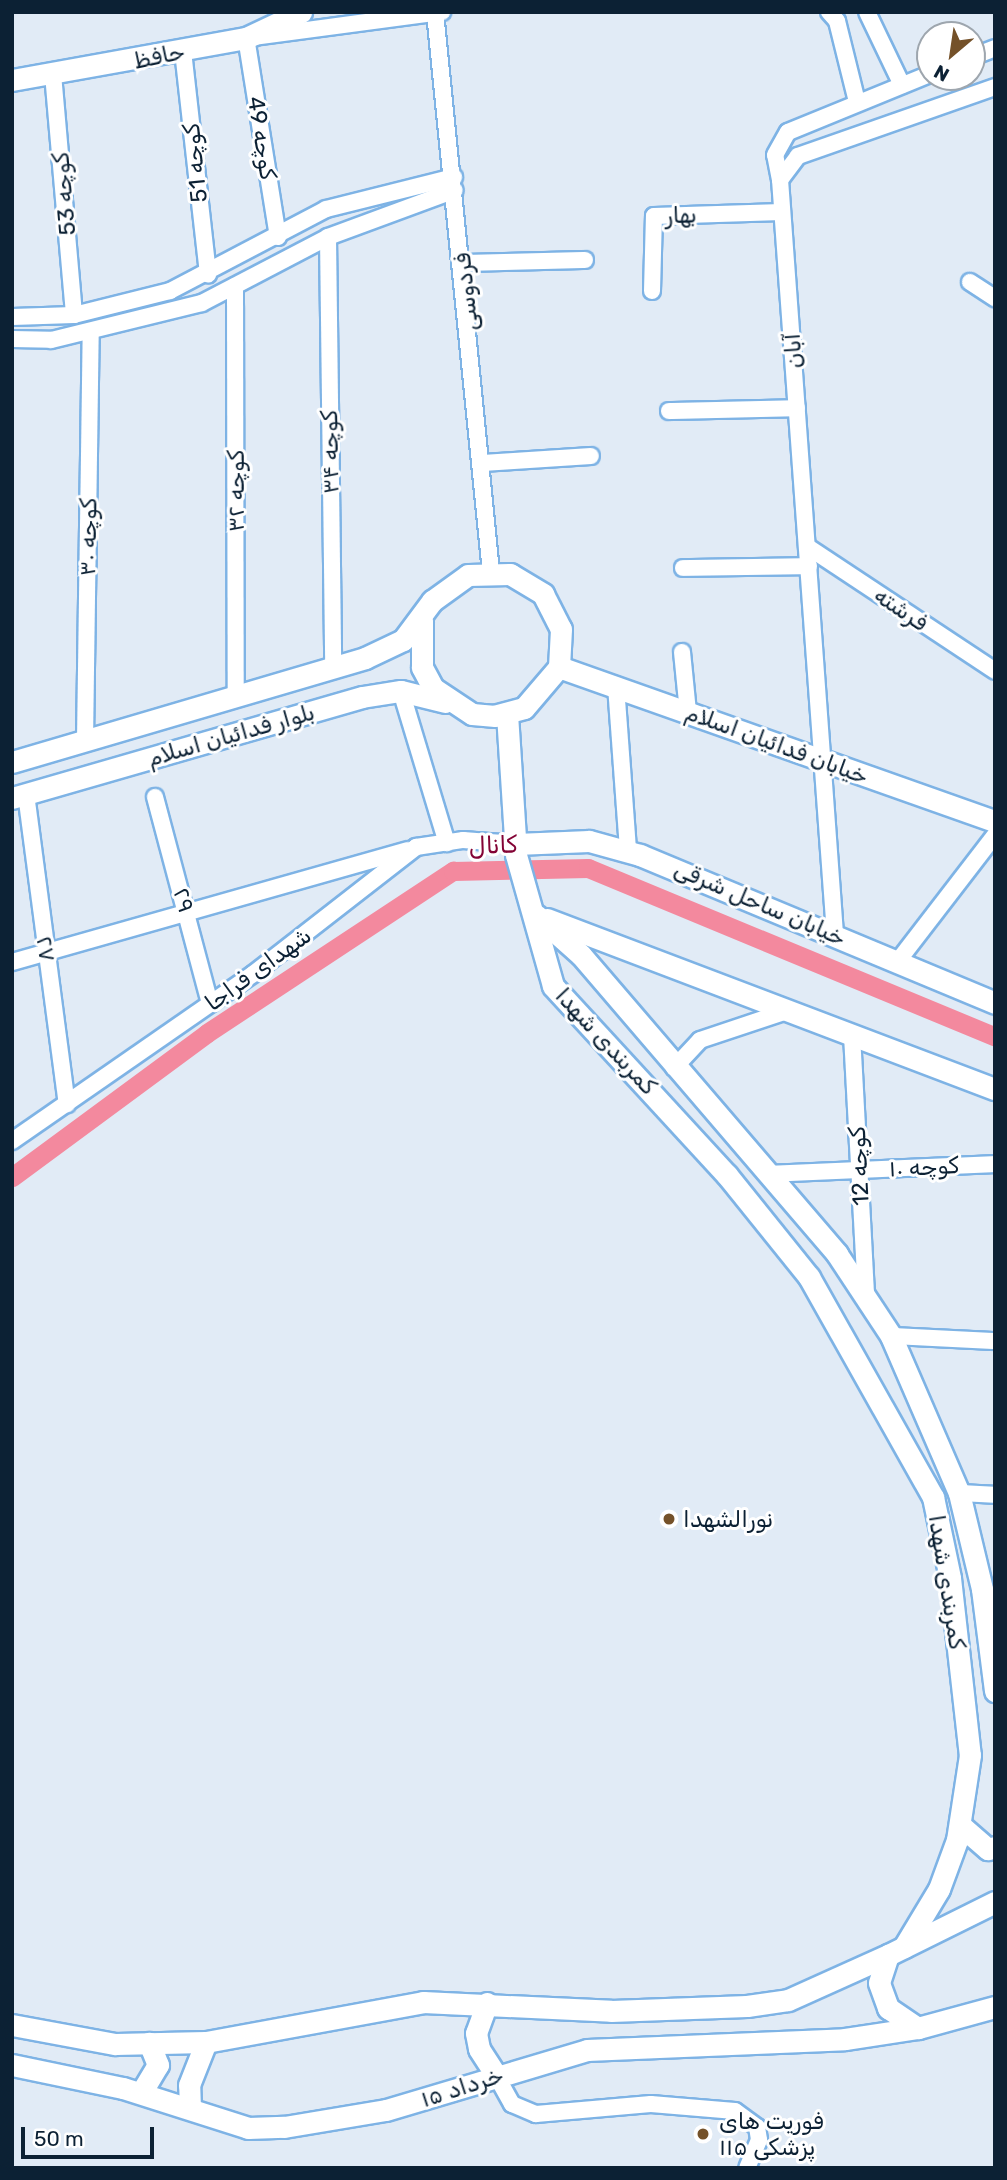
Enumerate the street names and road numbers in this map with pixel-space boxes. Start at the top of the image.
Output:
street label: حافظ [131,37,187,75]
street label: کوچه 49 [242,95,282,181]
street label: کوچه 51 [177,122,213,204]
street label: کوچه 53 [47,151,81,237]
street label: بهار [665,201,697,229]
street label: فردوسی [448,252,484,332]
street label: آبان [778,332,808,370]
street label: کوچه ۳۴ [315,410,345,494]
street label: کوچه ۳۲ [222,450,250,532]
street label: کوچه ۳۰ [74,498,102,576]
street label: فرشته [869,581,933,637]
street label: بلوار فدائیان اسلام [144,698,318,772]
street label: خیابان فدائیان اسلام [682,698,872,790]
street label: خیابان ساحل شرقی [670,854,850,952]
street label: ۲۹ [167,885,201,915]
street label: شهدای فراجا [200,921,316,1017]
street label: ۲۷ [31,934,61,964]
street label: کمربندی شهدا [550,982,662,1100]
street label: کوچه 12 [843,1126,875,1206]
street label: کوچه ۱۰ [888,1151,960,1183]
street label: کمربندی شهدا [923,1513,971,1651]
street label: ۱۵ خرداد [417,2061,507,2113]

